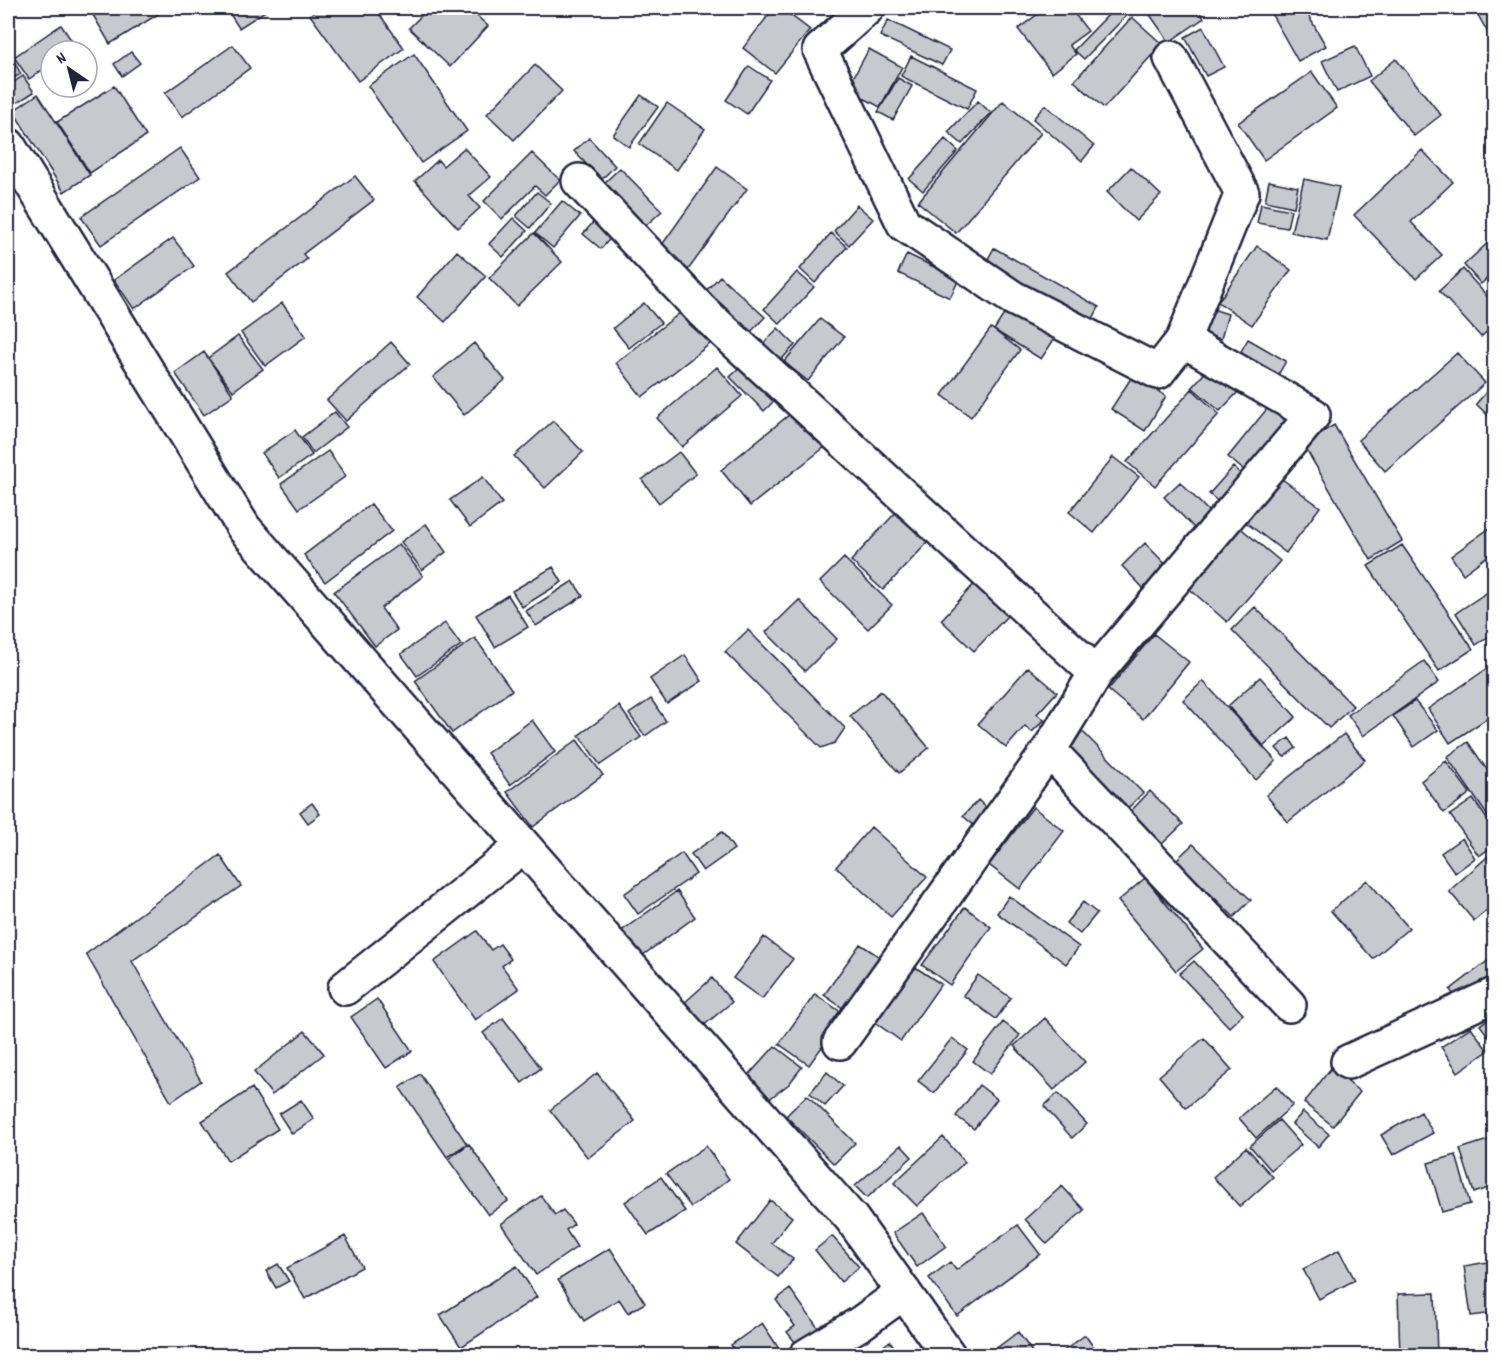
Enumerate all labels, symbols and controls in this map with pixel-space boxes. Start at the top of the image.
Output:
north arrow [39,39,99,99]
text: N [52,47,72,70]

